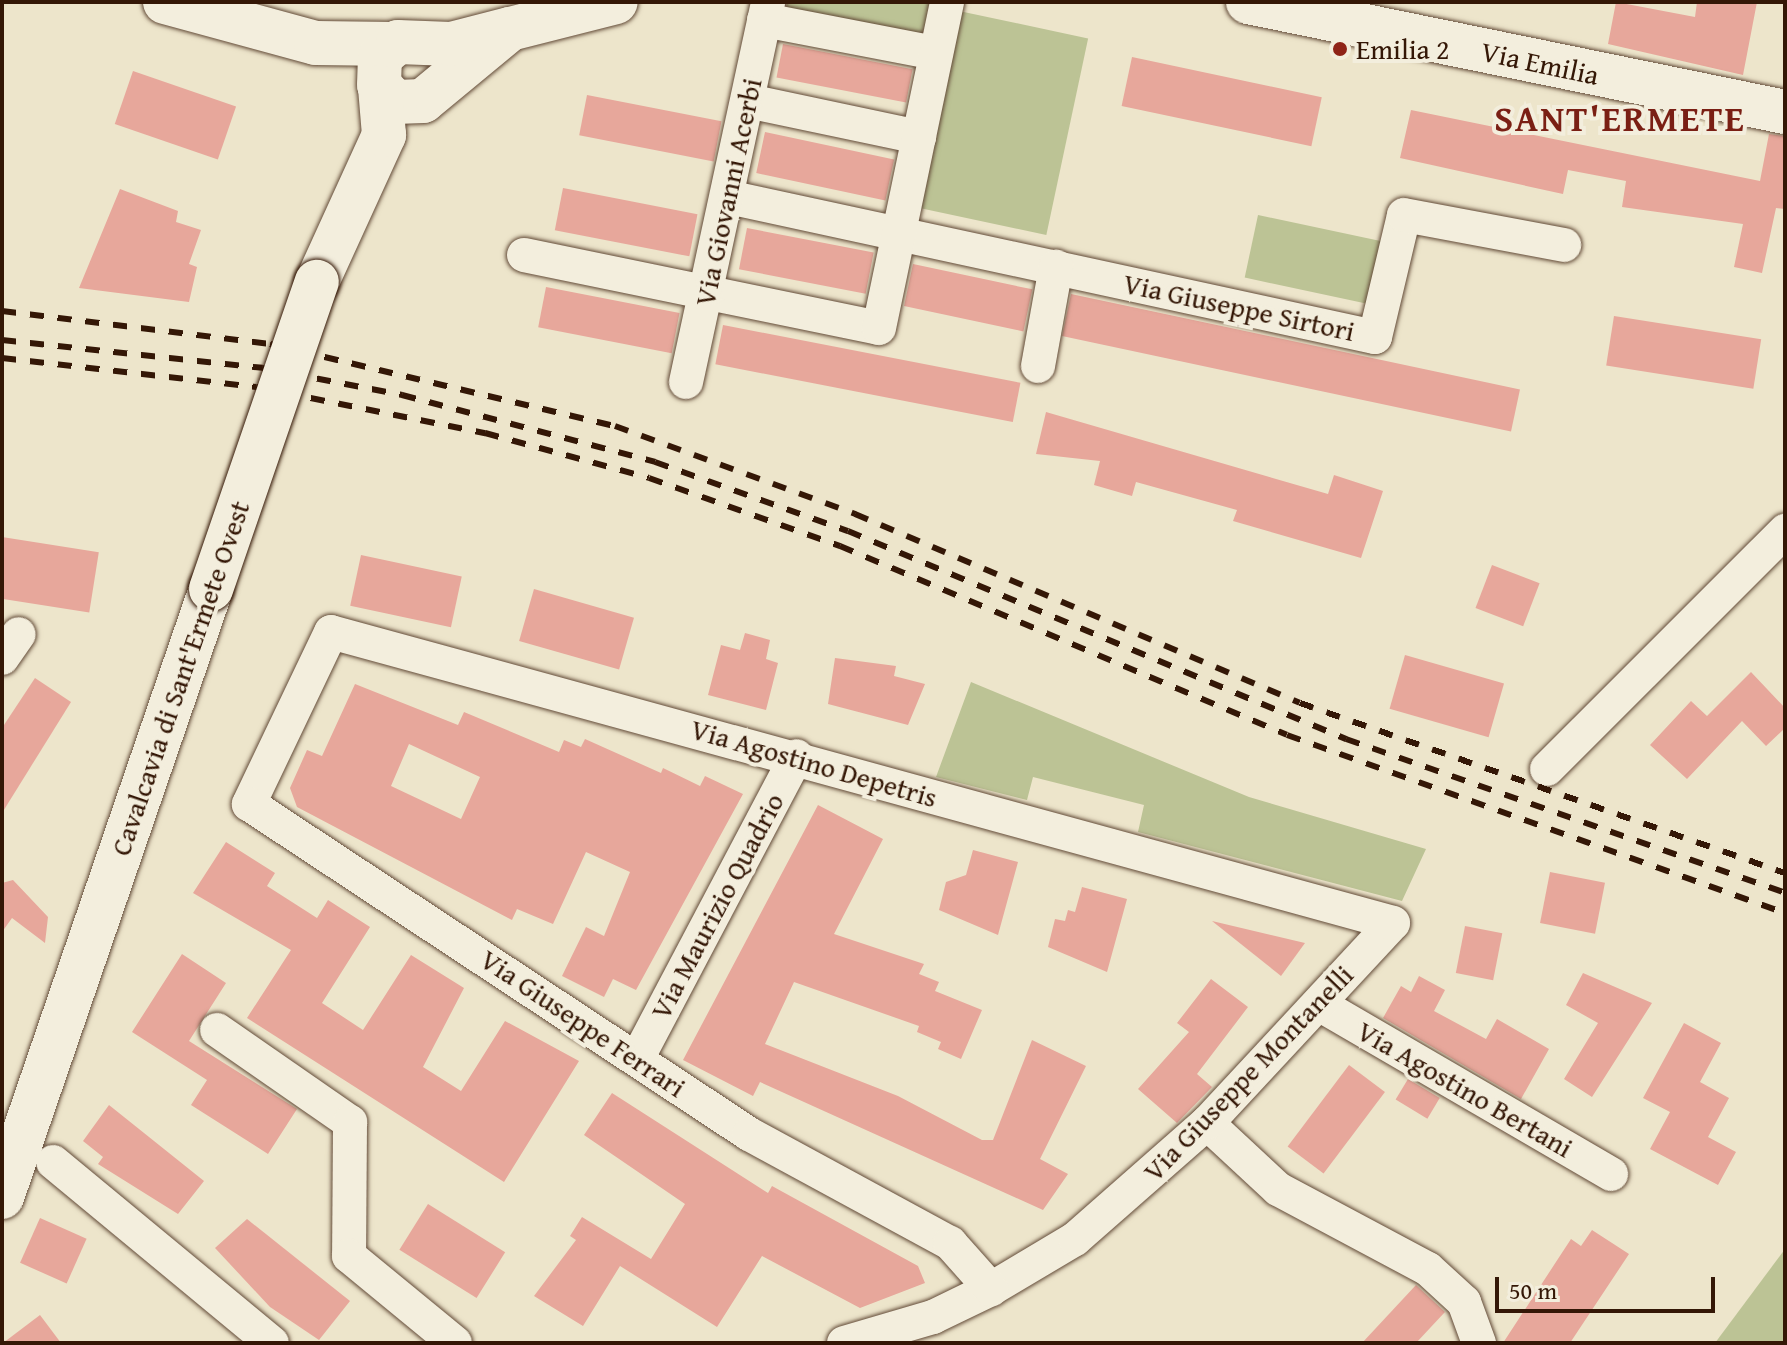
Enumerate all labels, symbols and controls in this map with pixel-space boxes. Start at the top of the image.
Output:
place label: Emilia 2 [1356,32,1450,66]
street label: Via Emilia [1478,34,1602,92]
marker: Emilia 2 [1331,40,1349,58]
street label: Via Giovanni Acerbi [687,75,769,309]
district label: SANT'ERMETE [1494,96,1746,140]
street label: Via Giuseppe Sirtori [1120,266,1358,348]
street label: Cavalcavia di Sant'Ermete Ovest [103,496,257,860]
street label: Via Agostino Depetris [687,712,941,814]
street label: Via Maurizio Quadrio [643,787,791,1025]
street label: Via Giuseppe Ferrari [474,942,692,1104]
street label: Via Giuseppe Montanelli [1136,958,1360,1188]
street label: Via Agostino Bertani [1351,1014,1579,1164]
scale bar [1499,1261,1719,1311]
text: 50 m [1509,1273,1557,1308]

